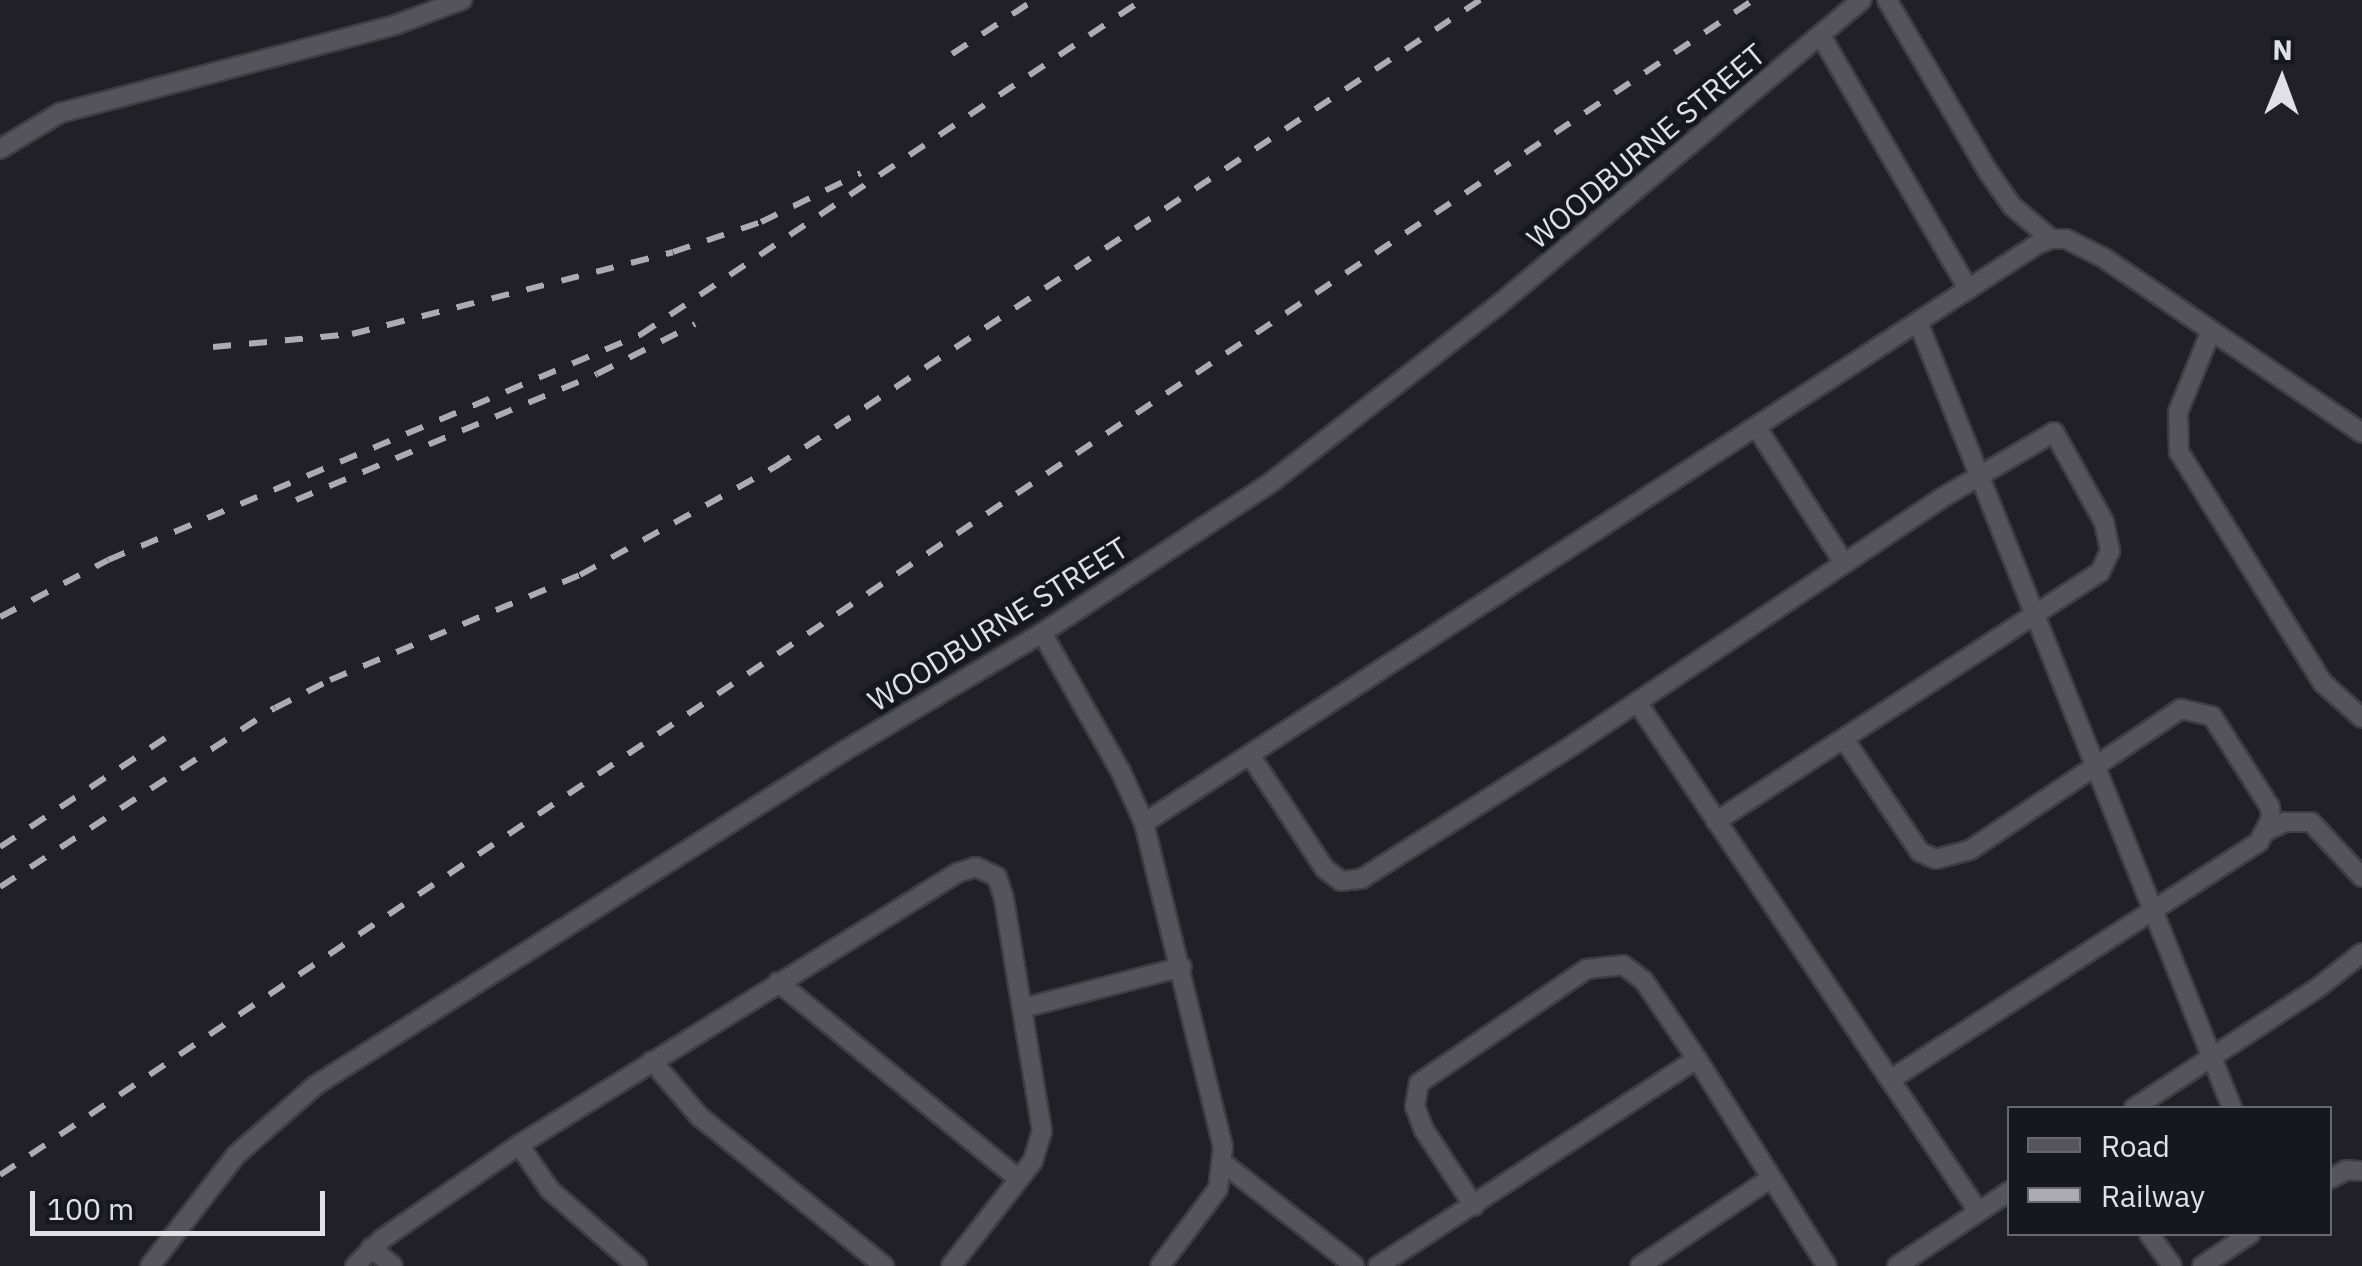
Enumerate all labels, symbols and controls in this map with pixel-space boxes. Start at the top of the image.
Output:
north arrow [2232,30,2332,130]
text: N [2272,31,2293,68]
street label: WOODBURNE STREET [1520,36,1772,256]
street label: WOODBURNE STREET [861,529,1135,719]
legend [2007,1106,2332,1236]
text: Road [2101,1126,2170,1165]
scale bar [35,1171,330,1233]
text: Railway [2101,1176,2205,1215]
text: 100 m [47,1189,134,1228]

